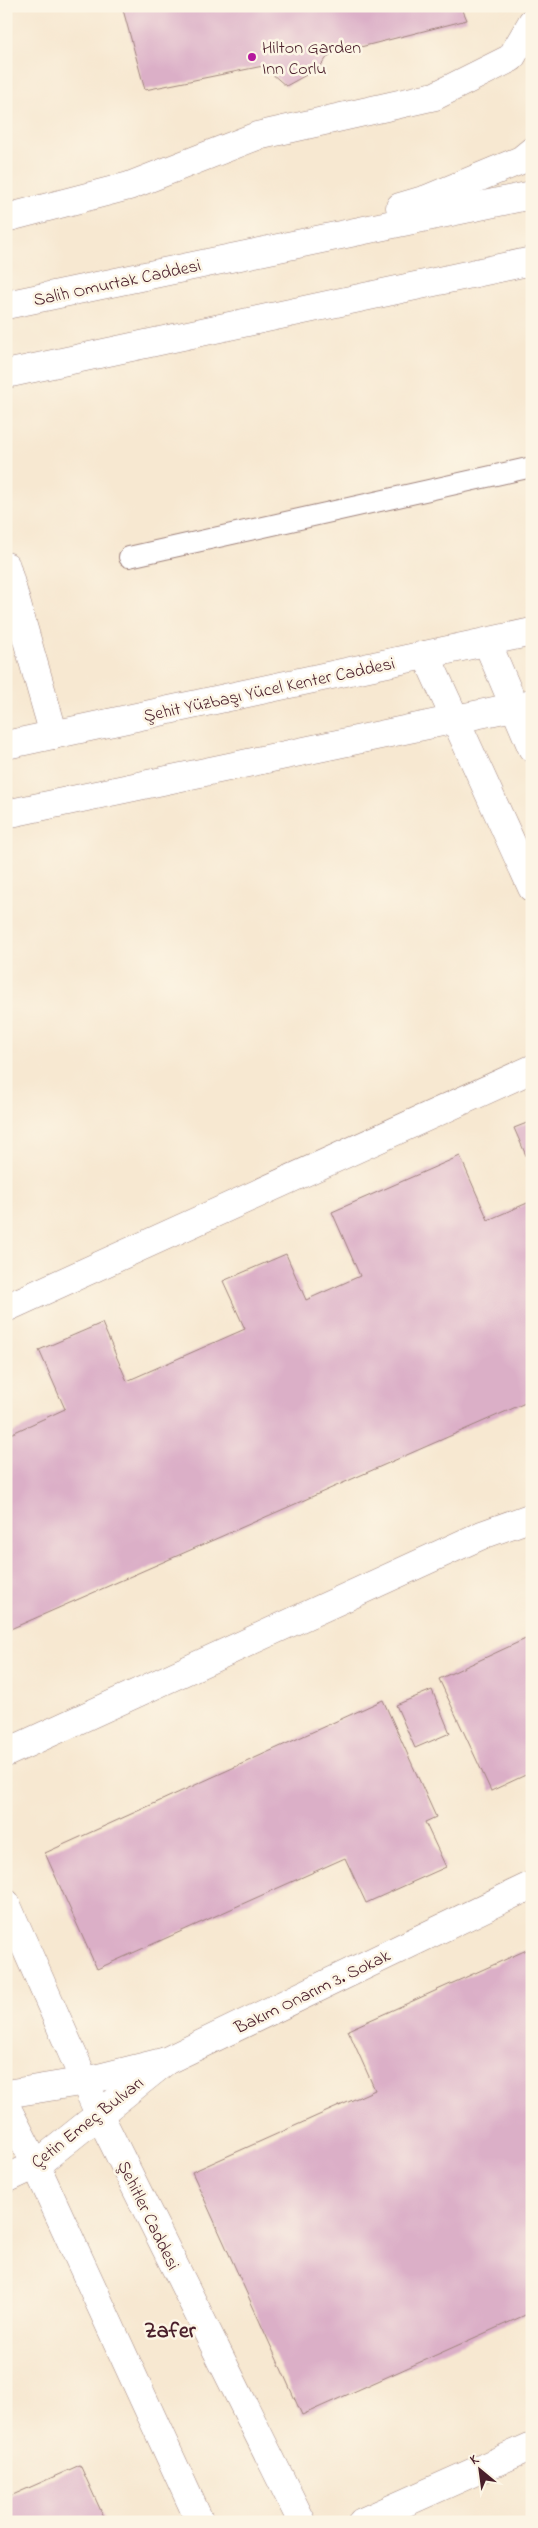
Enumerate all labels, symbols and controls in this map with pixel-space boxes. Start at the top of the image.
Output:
place label: Hilton Garden Inn Corlu [262,36,361,83]
marker: Hilton Garden Inn Corlu [246,51,258,63]
street label: Salih Omurtak Caddesi [31,253,204,314]
street label: Şehit Yüzbaşı Yücel Kenter Caddesi [141,652,398,730]
street label: Bakım Onarım 3. Sokak [230,1944,395,2042]
street label: Çetin Emeç Bulvarı [26,2071,150,2176]
street label: Şehitler Caddesi [109,2157,185,2275]
district label: Zafer [144,2316,197,2348]
north arrow [456,2446,506,2496]
text: K [466,2449,484,2471]

